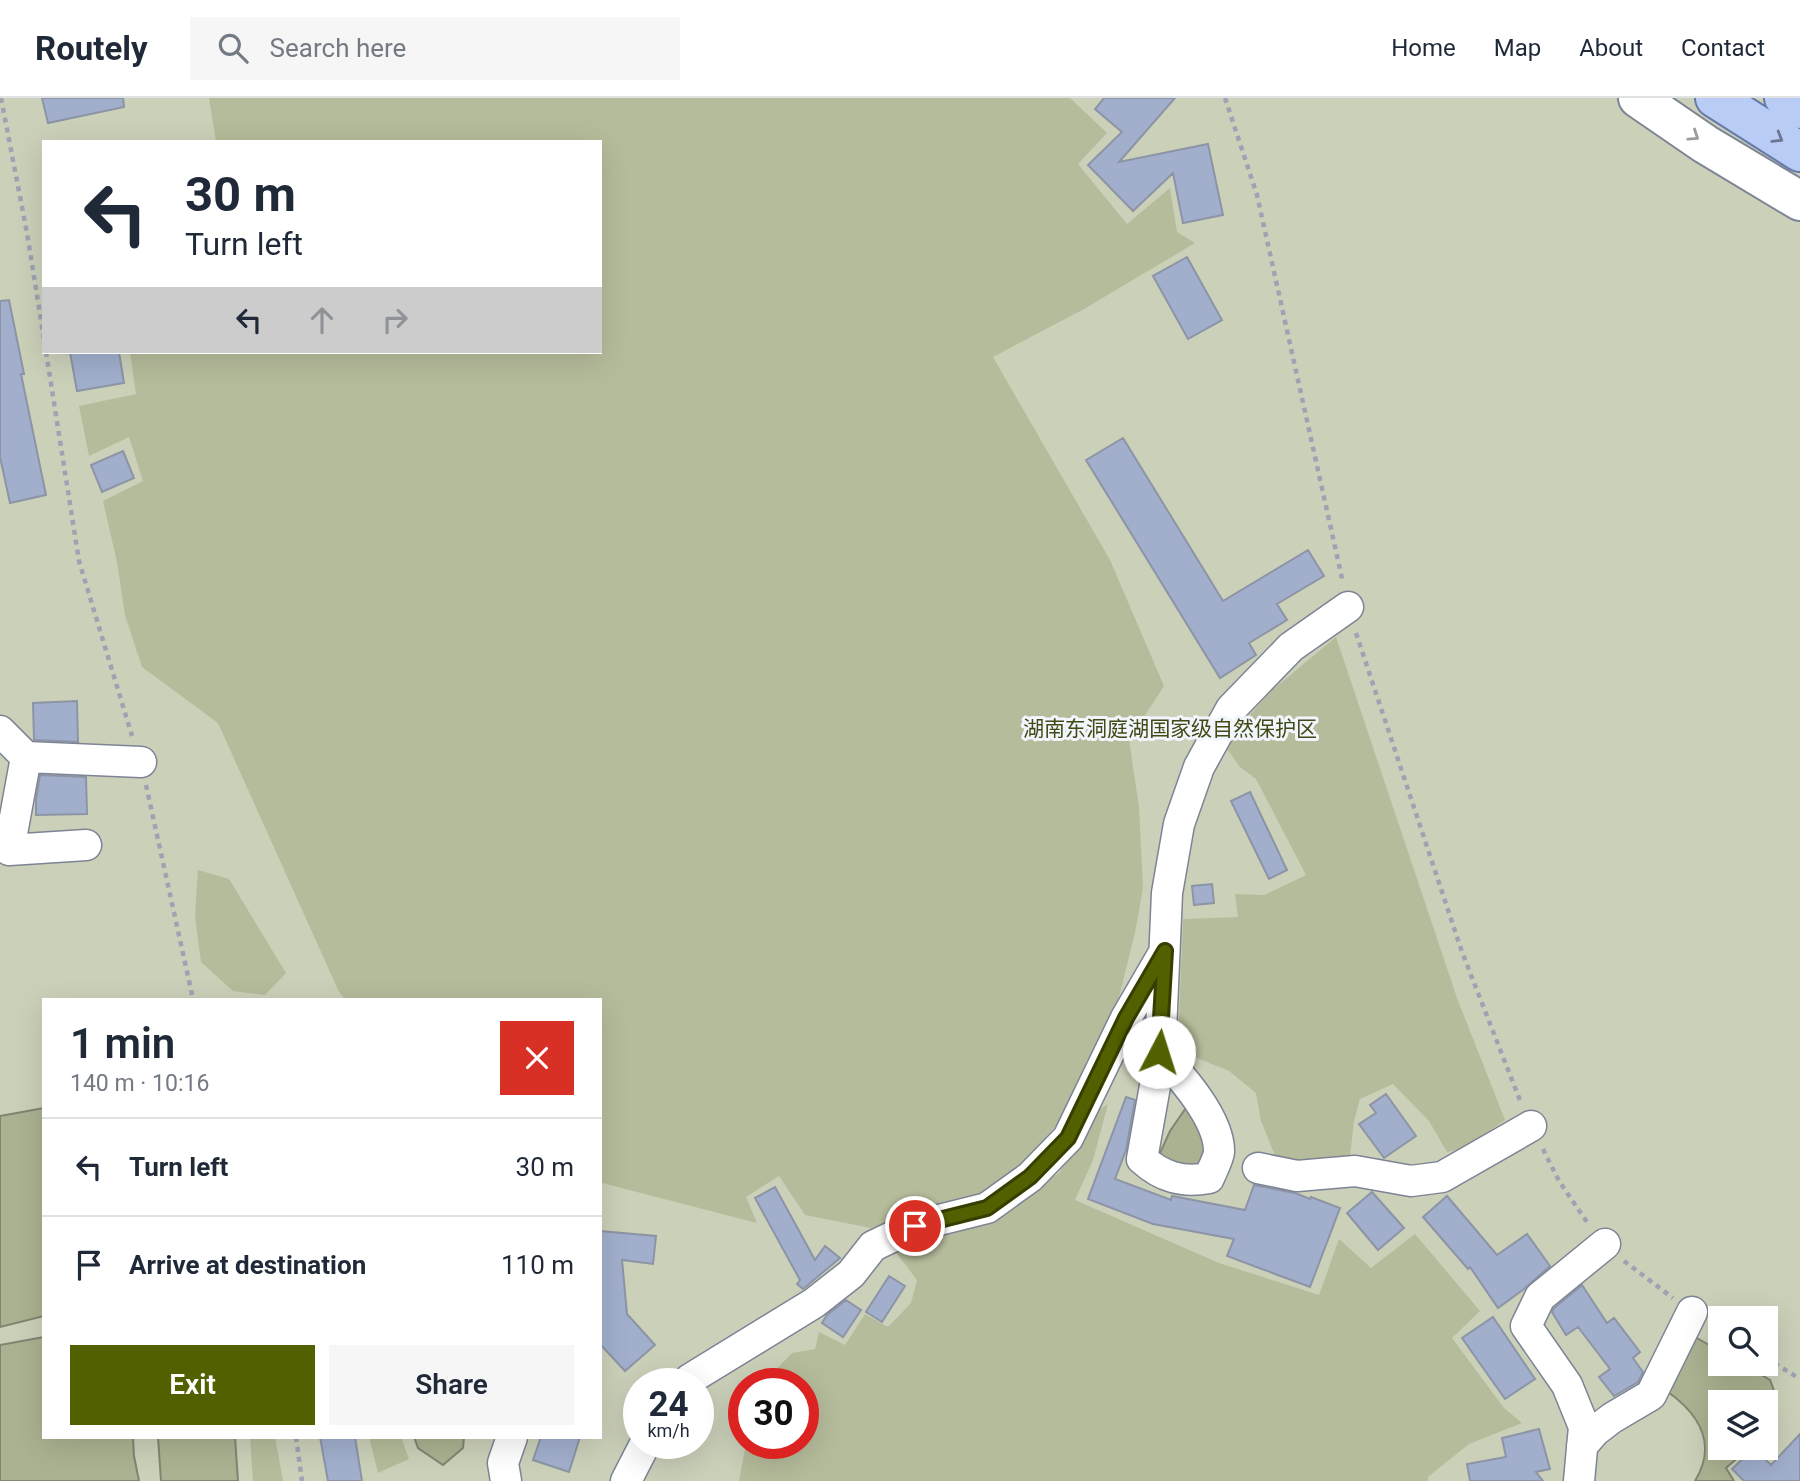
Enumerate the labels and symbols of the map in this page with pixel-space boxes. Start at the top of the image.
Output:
one-way arrow [1686,128,1699,140]
one-way arrow [1770,130,1783,143]
park label: 湖南东洞庭湖国家级自然保护区 [1023,717,1317,741]
position arrow [1122,1015,1196,1089]
pin [885,1196,945,1256]
speed limit sign: 30 [728,1368,819,1459]

